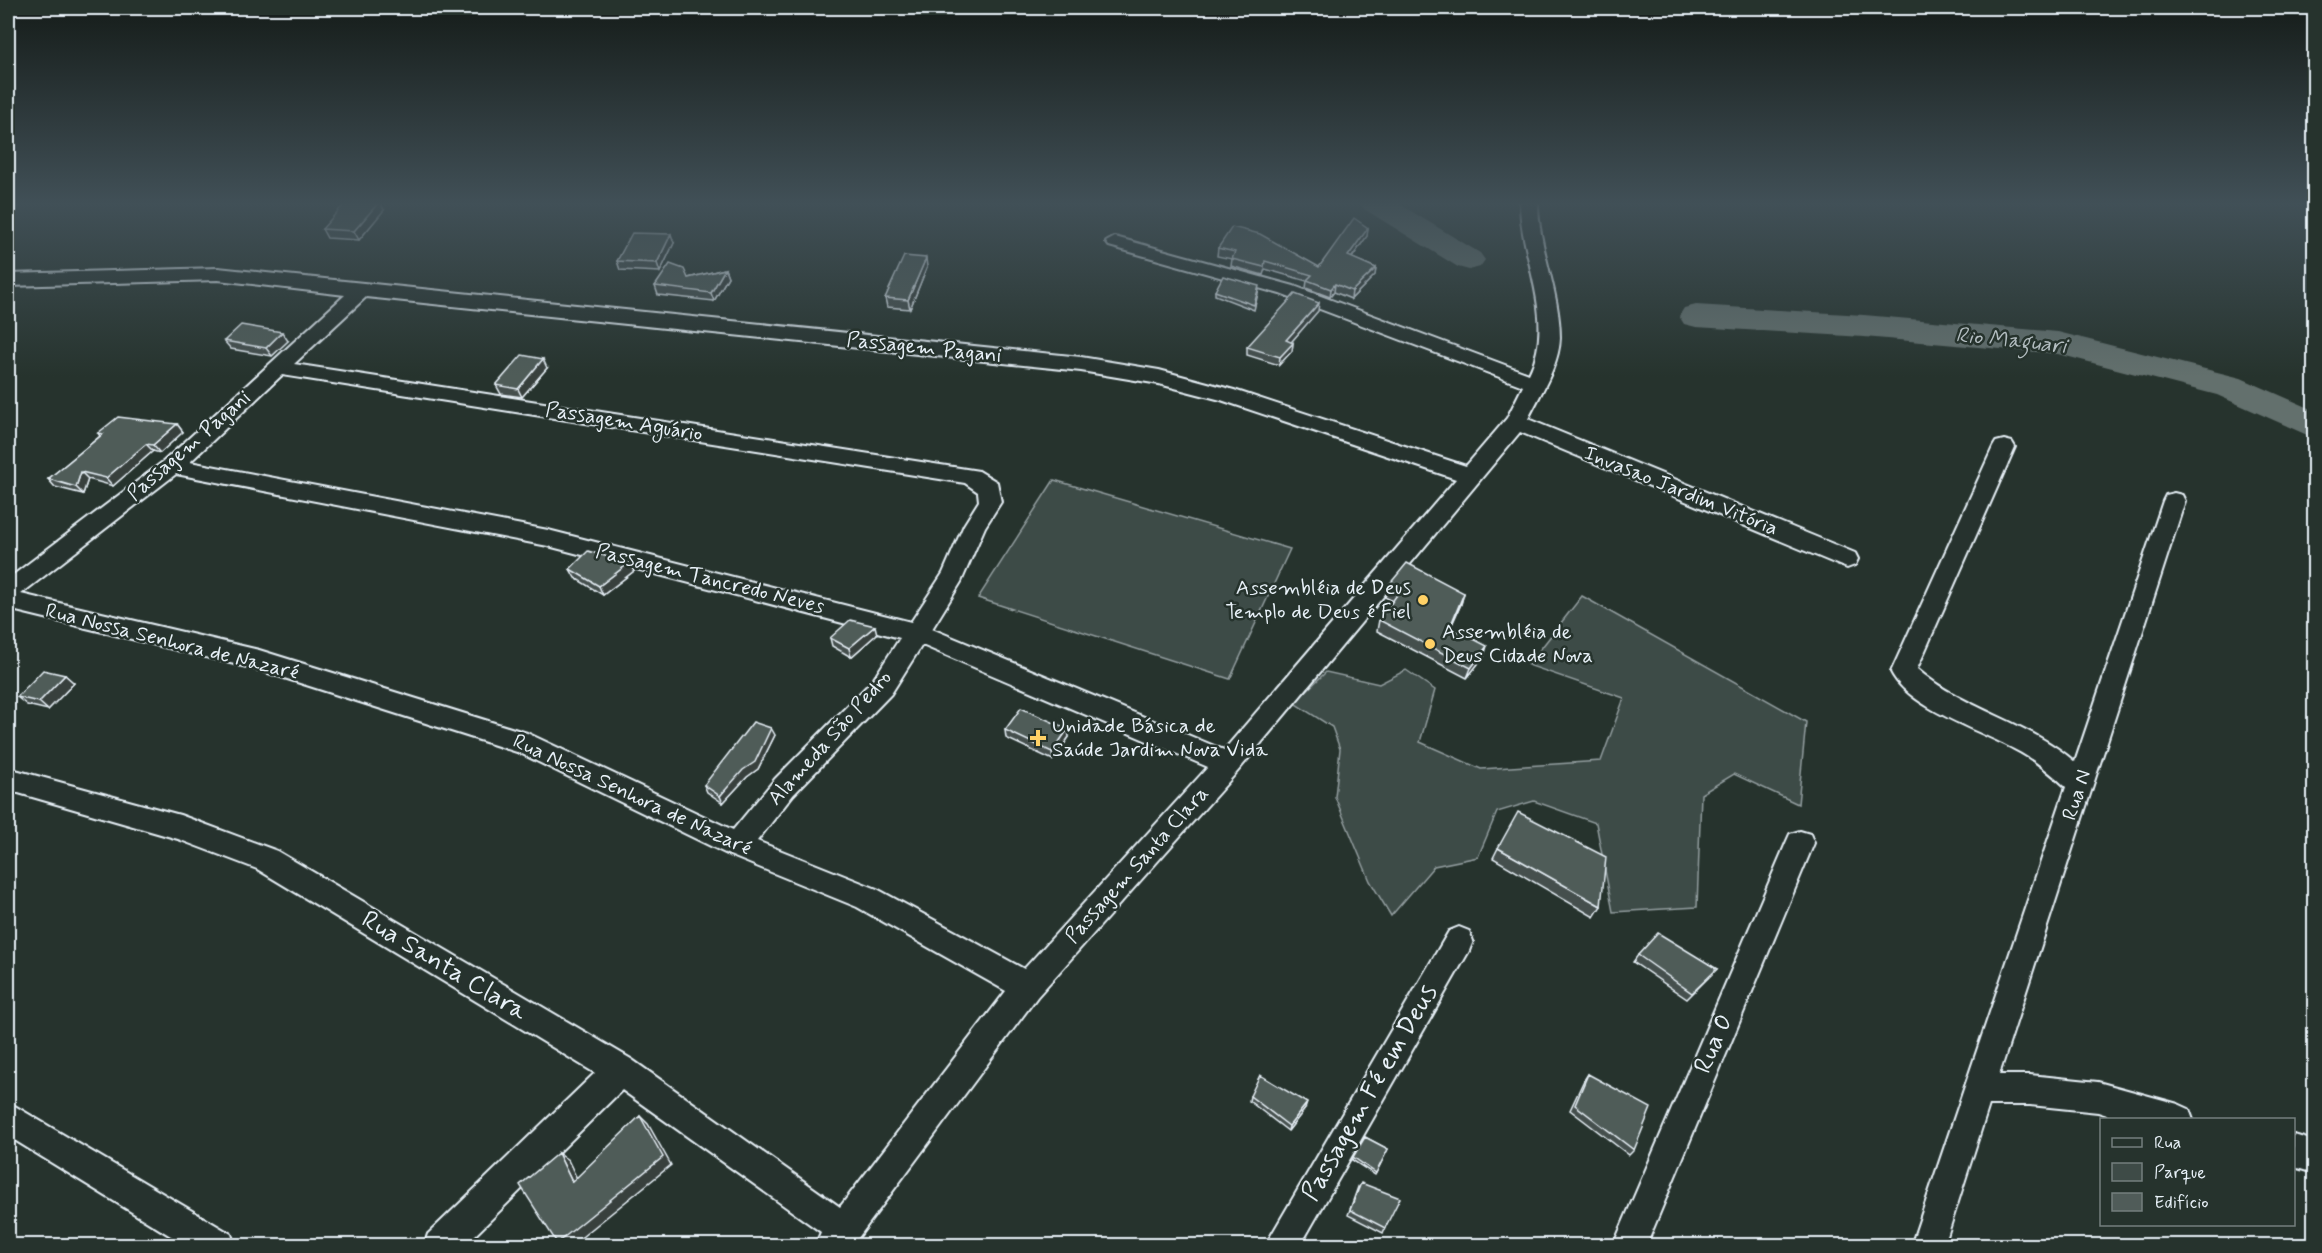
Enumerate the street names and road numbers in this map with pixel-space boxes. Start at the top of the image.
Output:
street label: Passagem Pagani [845,326,1003,370]
street label: Passagem Pagani [121,384,257,508]
street label: Passagem Aguário [543,396,705,449]
street label: Invasao Jardim Vitória [1580,439,1782,543]
street label: Passagem Tancredo Neves [593,537,827,621]
street label: Rua Nossa Senhora de Nazaré [42,597,302,687]
street label: Alameda São Pedro [762,664,898,812]
street label: Rua Nossa Senhora de Nazaré [508,727,756,863]
street label: Rua N [2056,766,2098,824]
street label: Passagem Santa Clara [1059,780,1215,950]
street label: Rua Santa Clara [355,903,533,1029]
street label: Passagem Fé em Deus [1294,978,1446,1208]
street label: Rua 0 [1686,1009,1742,1079]

